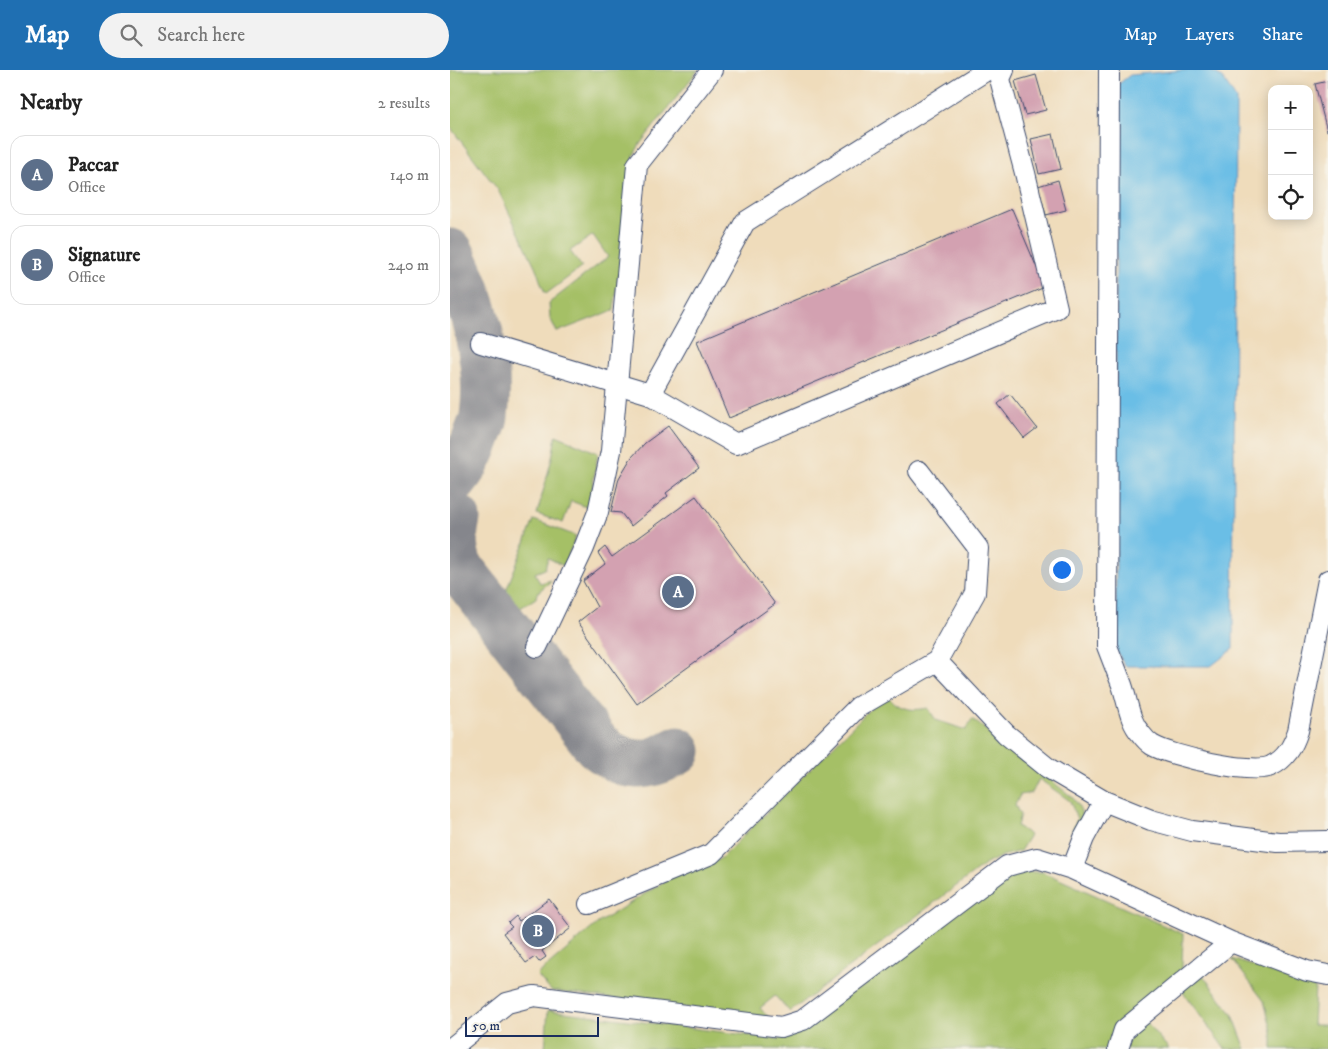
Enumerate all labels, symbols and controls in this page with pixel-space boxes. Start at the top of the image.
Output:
search box [99,13,449,58]
text: Map [25,20,69,50]
icon: search [117,21,145,49]
text: Search here [157,24,245,47]
text: Map [1124,24,1157,46]
text: Layers [1185,24,1234,46]
text: Share [1262,24,1303,46]
map controls [1268,85,1313,220]
button: + [1268,85,1313,130]
text: Nearby [20,90,82,116]
text: 2 results [378,93,430,113]
button: − [1268,130,1313,175]
text: Paccar [68,154,119,177]
text: A [32,165,42,185]
text: 140 m [390,165,429,185]
button: locate [1268,175,1313,220]
text: Office [68,177,105,197]
text: Signature [68,244,140,267]
text: B [32,255,42,275]
text: 240 m [388,255,429,275]
text: Office [68,267,105,287]
your location [1049,557,1075,583]
pin: A [662,573,694,611]
pin: B [522,912,554,950]
scale bar [465,1014,599,1037]
text: 50 m [472,1017,500,1035]

